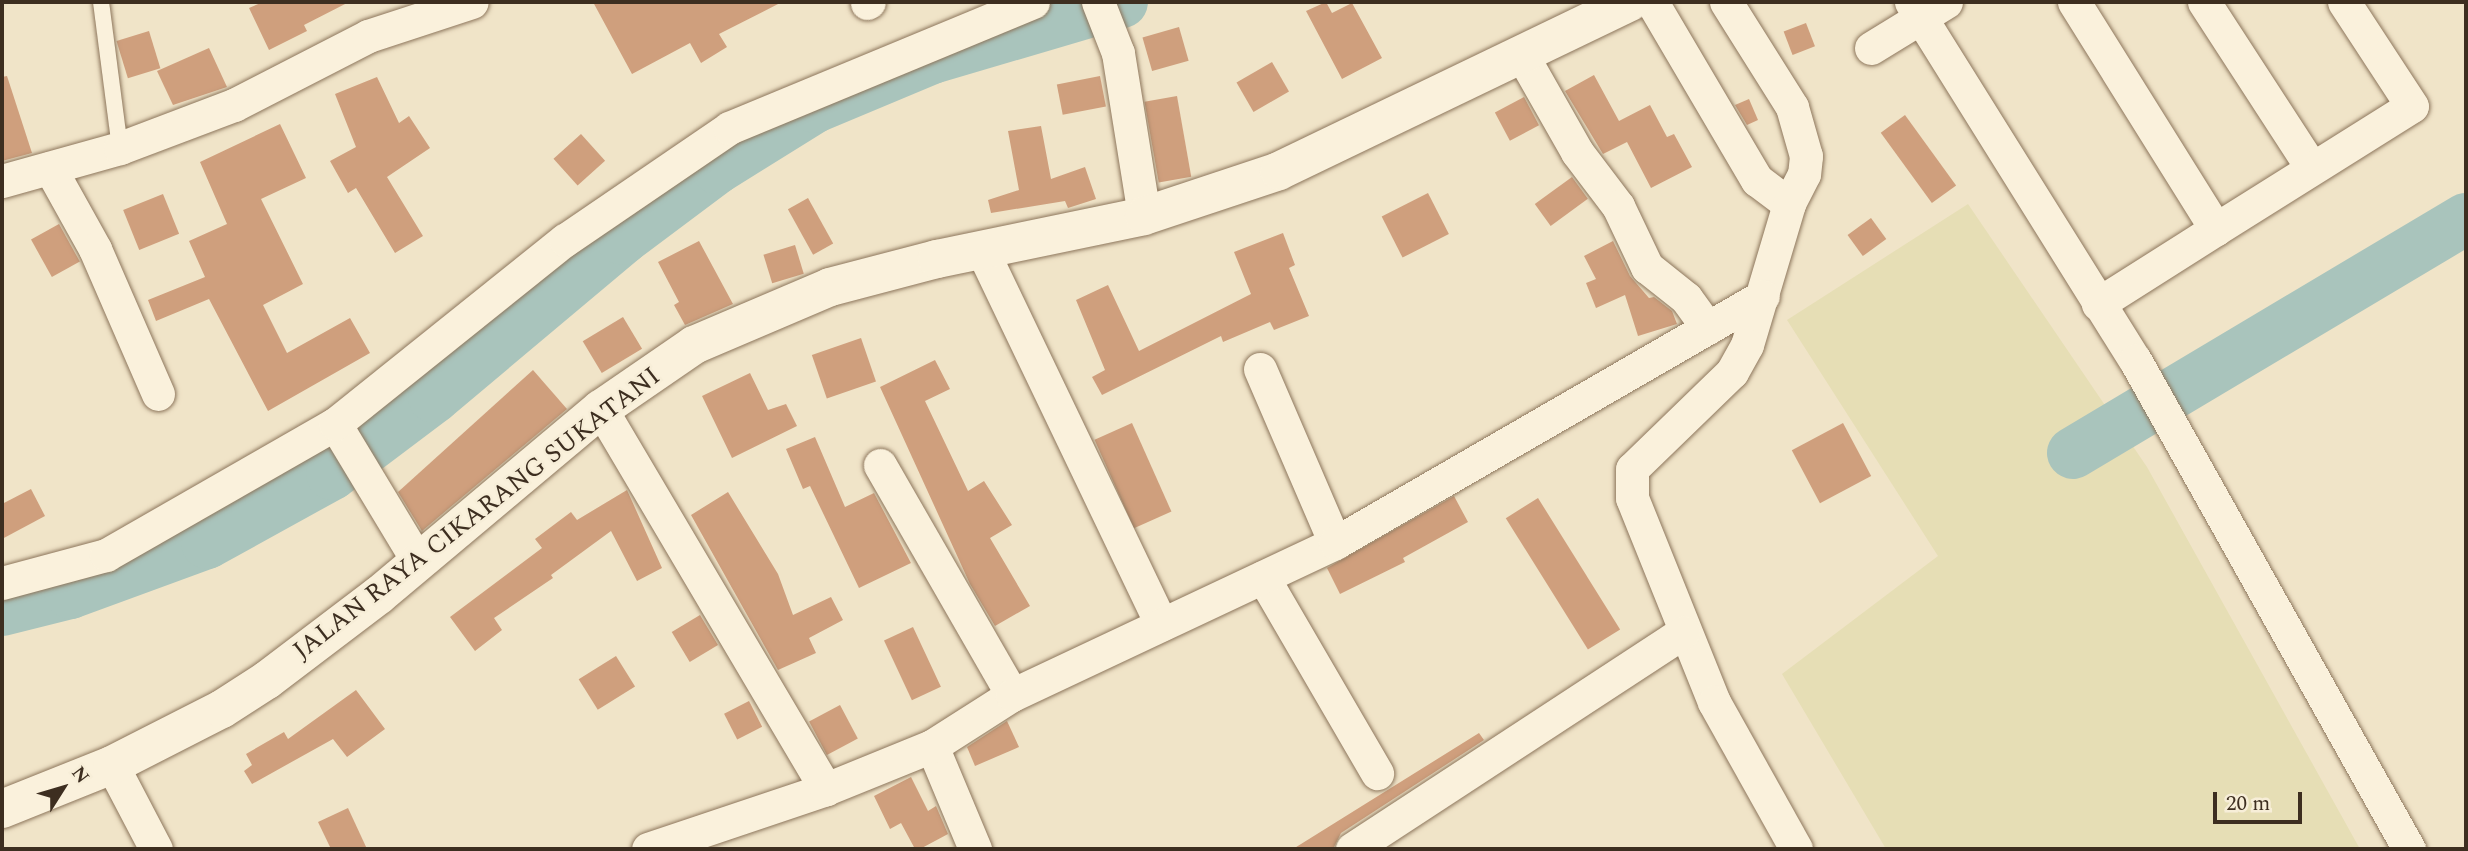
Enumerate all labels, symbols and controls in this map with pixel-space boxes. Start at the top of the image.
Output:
street label: JALAN RAYA CIKARANG SUKATANI [287,361,667,667]
north arrow [28,753,98,823]
text: N [64,760,96,790]
scale bar [2216,778,2305,822]
text: 20 m [2226,788,2270,820]

